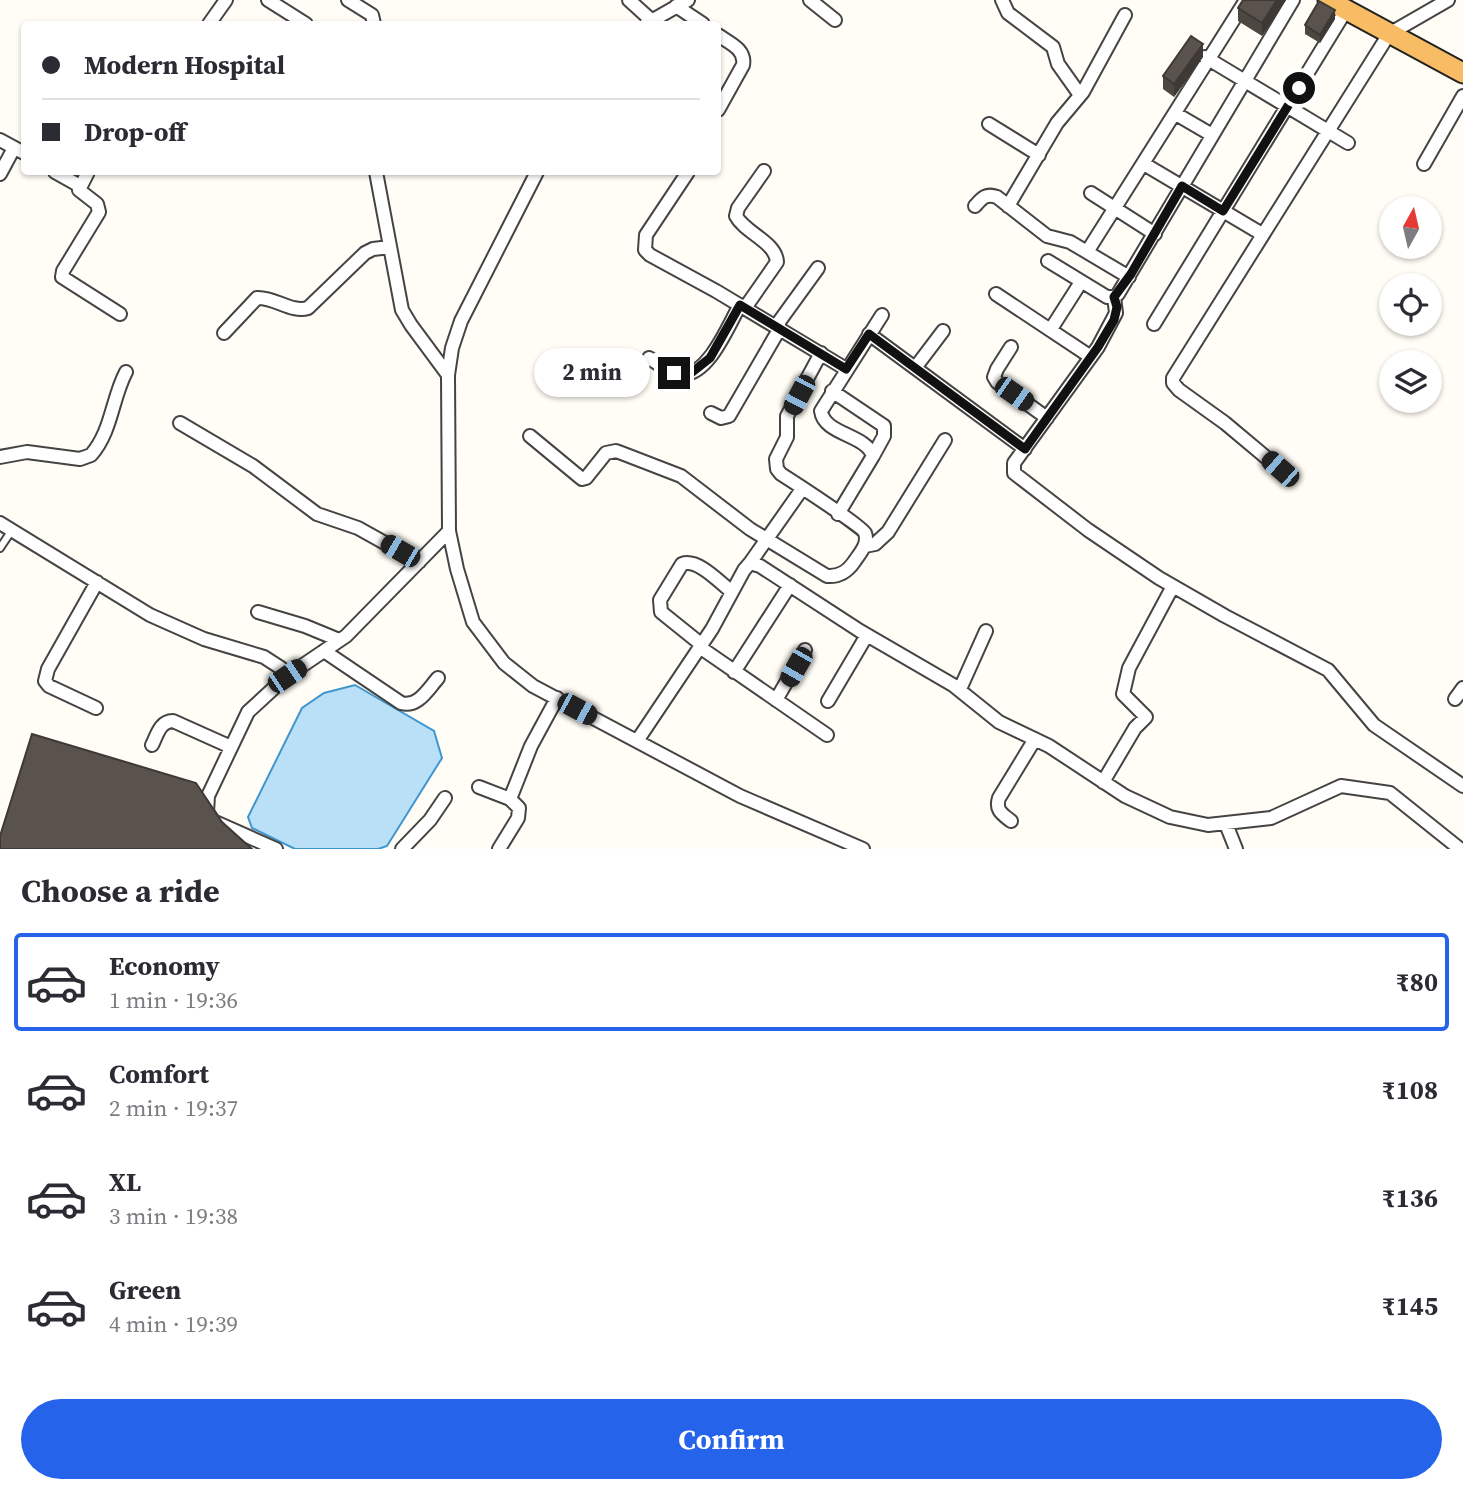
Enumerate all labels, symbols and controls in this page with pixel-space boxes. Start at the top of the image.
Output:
text: Modern Hospital [84,47,285,83]
route start [1283,72,1315,104]
text: Drop-off [84,114,186,150]
north arrow [1379,196,1442,259]
map controls [1379,196,1442,413]
button: locate [1379,273,1442,336]
callout: 2 min [534,348,650,398]
button: layers [1379,350,1442,413]
text: 2 min [562,356,622,388]
route end [658,357,690,389]
car [780,372,819,418]
car [991,373,1038,415]
car [1258,447,1303,491]
car [377,531,424,571]
car [777,644,816,690]
car [264,656,311,696]
car [554,690,601,728]
text: Choose a ride [21,869,220,913]
text: Economy [109,948,220,984]
icon: car [25,951,88,1014]
text: ₹80 [1396,964,1438,1000]
text: 1 min · 19:36 [109,984,238,1016]
text: Comfort [109,1056,209,1092]
icon: car [25,1059,88,1122]
text: ₹108 [1382,1072,1438,1108]
text: 2 min · 19:37 [109,1092,238,1124]
text: XL [109,1164,141,1200]
icon: car [25,1167,88,1230]
text: ₹136 [1382,1180,1438,1216]
text: 3 min · 19:38 [109,1200,238,1232]
text: Green [109,1272,181,1308]
icon: car [25,1275,88,1338]
text: ₹145 [1382,1288,1438,1324]
text: 4 min · 19:39 [109,1308,238,1340]
button: Confirm [21,1399,1442,1479]

